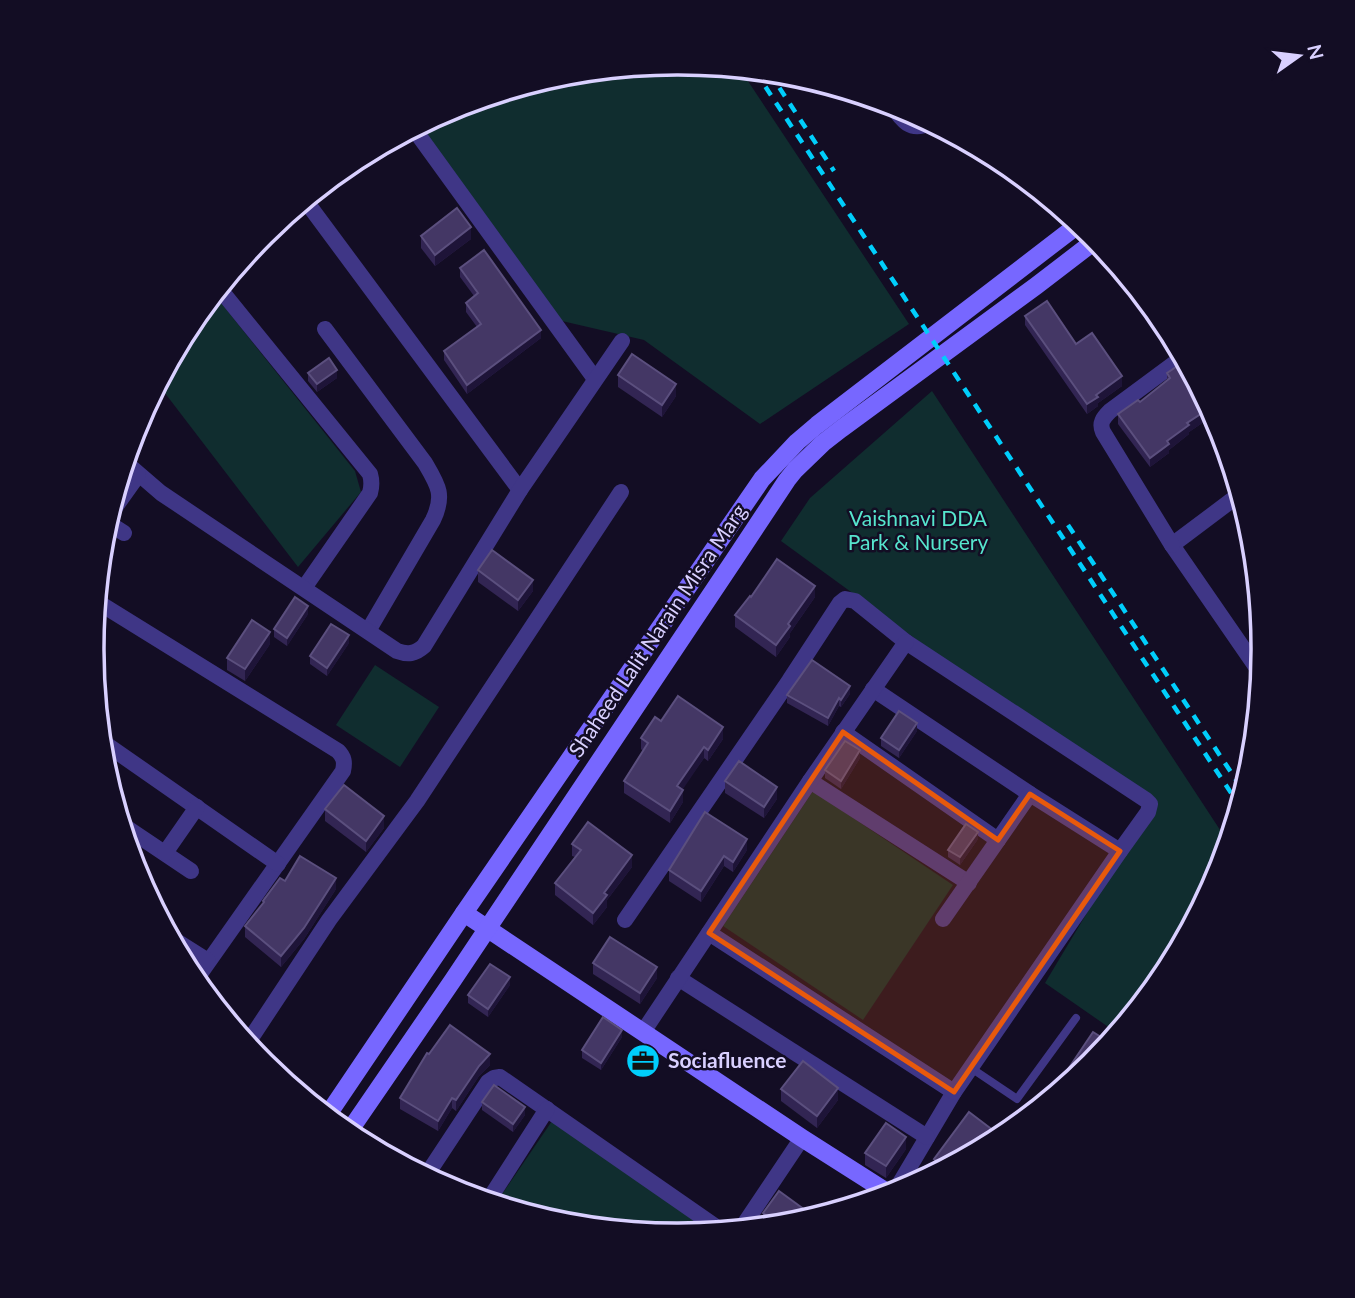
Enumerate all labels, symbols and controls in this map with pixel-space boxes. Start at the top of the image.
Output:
north arrow [1264,21,1334,91]
text: N [1303,42,1329,62]
street label: Shaheed Lalit Narain Misra Marg [563,499,751,761]
park label: Vaishnavi DDA Park & Nursery [848,505,988,554]
office icon: Sociafluence [624,1042,662,1080]
place label: Sociafluence [668,1047,786,1072]

